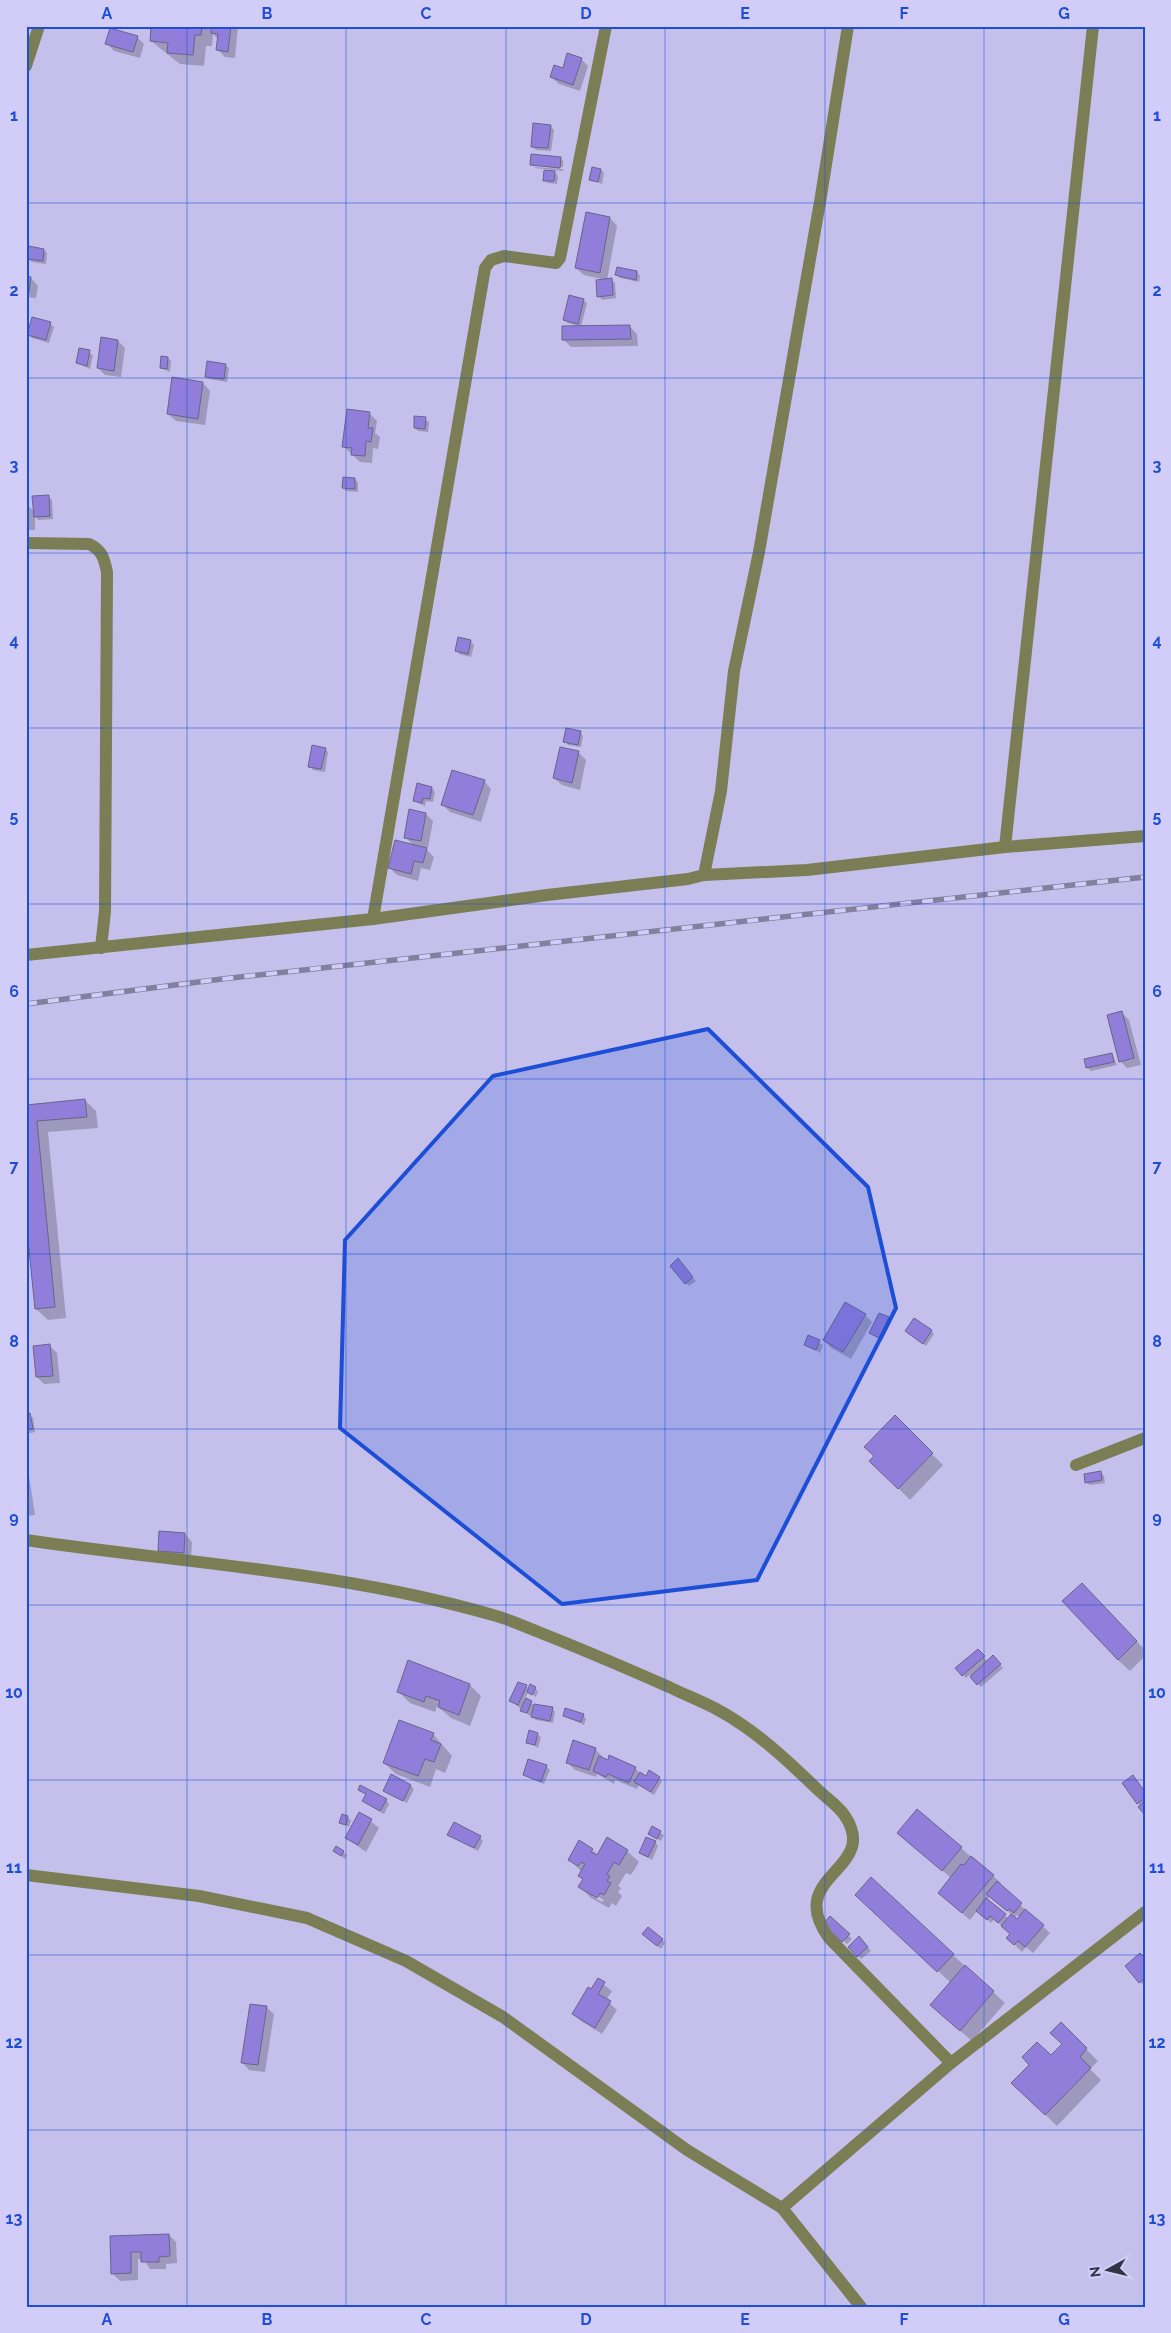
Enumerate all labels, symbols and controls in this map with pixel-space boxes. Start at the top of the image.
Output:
text: A [102,4,113,23]
text: B [262,4,273,23]
text: C [421,4,432,23]
text: D [580,4,592,23]
text: E [740,4,750,23]
text: F [899,4,909,23]
text: G [1058,4,1070,23]
text: 1 [10,106,18,125]
text: 1 [1153,106,1161,125]
text: 2 [9,281,19,300]
text: 2 [1152,281,1162,300]
text: 3 [10,456,19,475]
text: 3 [1153,456,1162,475]
text: 4 [9,631,19,650]
text: 4 [1152,631,1162,650]
text: 5 [10,807,19,826]
text: 5 [1153,807,1162,826]
text: 6 [9,982,19,1001]
text: 6 [1152,982,1162,1001]
text: 7 [10,1157,19,1176]
text: 7 [1153,1157,1162,1176]
text: 8 [9,1332,19,1351]
text: 8 [1152,1332,1162,1351]
text: 9 [9,1508,19,1527]
text: 9 [1152,1508,1162,1527]
text: 10 [5,1683,23,1702]
text: 10 [1148,1683,1166,1702]
text: 11 [6,1858,22,1877]
text: 11 [1149,1858,1165,1877]
text: 12 [6,2033,22,2052]
text: 12 [1149,2033,1165,2052]
text: 13 [6,2209,22,2228]
text: 13 [1149,2209,1165,2228]
north arrow [1084,2246,1134,2296]
text: N [1086,2265,1104,2278]
text: A [102,2310,113,2329]
text: B [262,2310,273,2329]
text: C [421,2310,432,2329]
text: D [580,2310,592,2329]
text: E [740,2310,750,2329]
text: F [899,2310,909,2329]
text: G [1058,2310,1070,2329]

